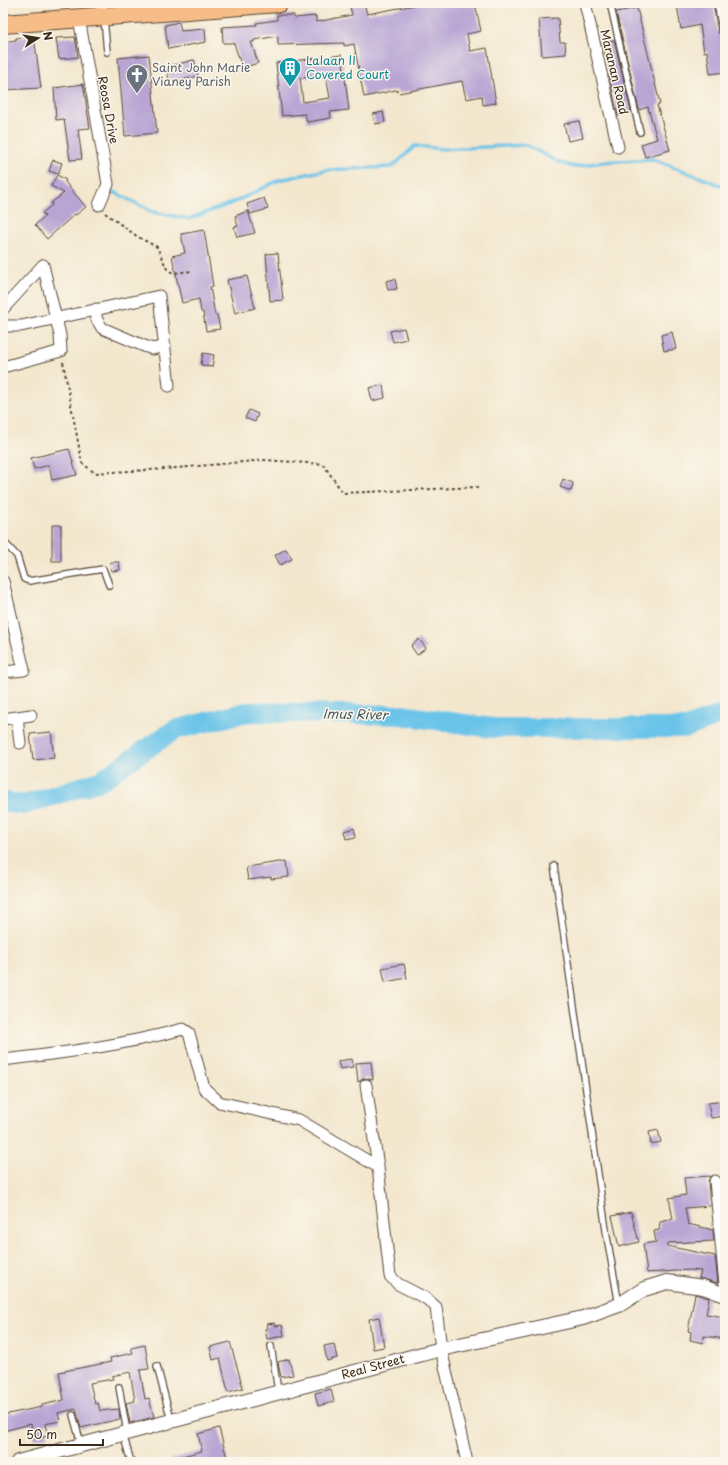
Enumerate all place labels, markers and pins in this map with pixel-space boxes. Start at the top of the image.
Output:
place label: Lalaan II Covered Court [306,51,389,83]
building icon: Lalaan II Covered Court [277,55,303,88]
place label: Saint John Marie Vianey Parish [152,58,250,90]
church icon: Saint John Marie Vianey Parish [124,62,150,95]

